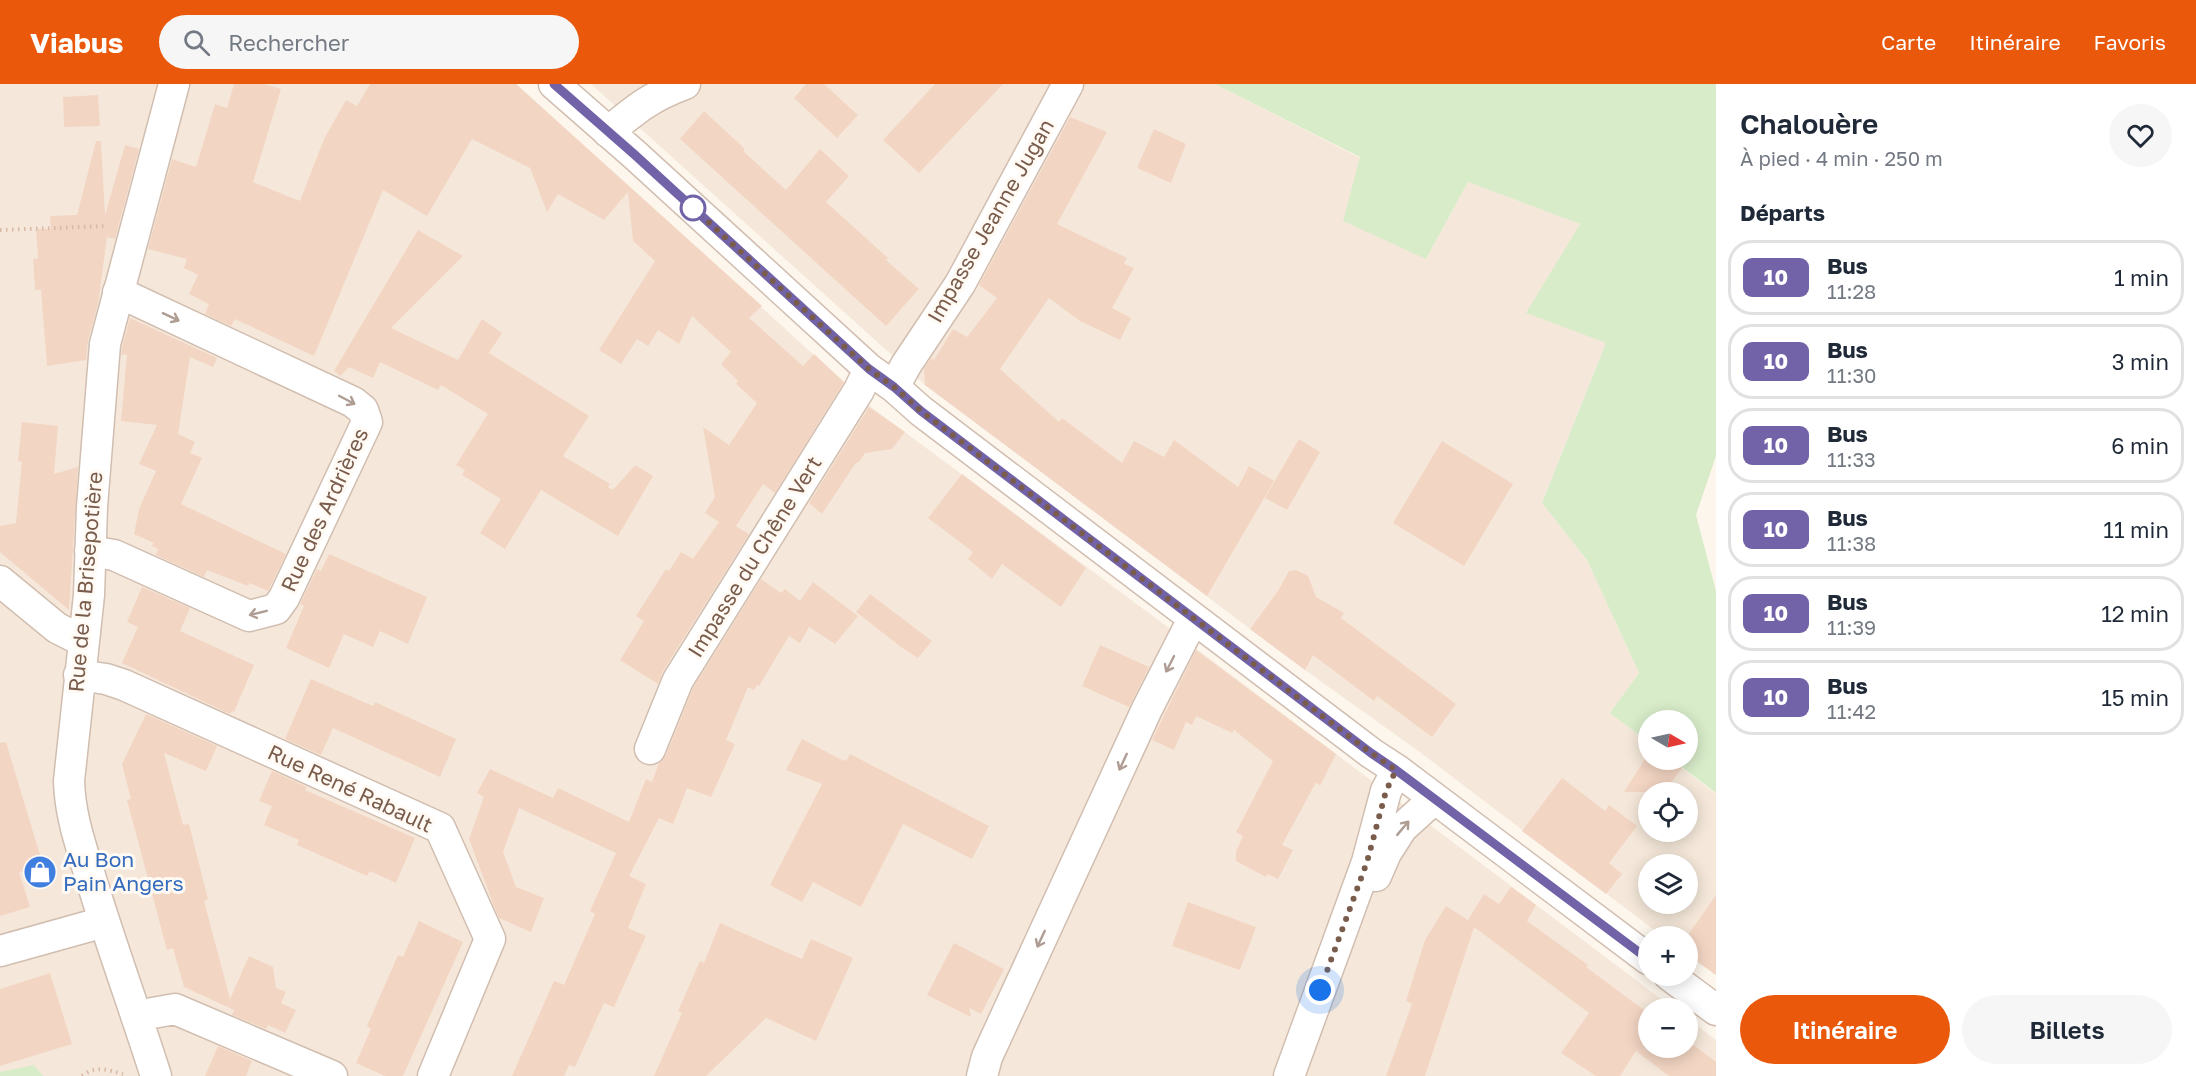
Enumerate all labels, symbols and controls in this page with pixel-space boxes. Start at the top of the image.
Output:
search box [159,15,579,69]
text: Viabus [30,26,123,59]
icon: search [180,26,213,59]
text: Rechercher [228,29,349,56]
text: Carte [1881,29,1936,55]
text: Itinéraire [1969,29,2061,55]
text: Favoris [2094,29,2166,55]
button: heart [2109,104,2172,167]
text: Chalouère [1740,107,1878,140]
street label: Impasse Jeanne Jugan [921,114,1059,327]
text: À pied · 4 min · 250 m [1740,146,1943,170]
unlabelled marker [680,195,706,221]
text: Départs [1740,199,1825,226]
text: Bus [1827,252,1868,279]
text: 10 [1764,264,1788,290]
text: 1 min [2114,264,2169,291]
text: 11:28 [1827,279,1876,303]
one-way arrow [162,311,180,323]
text: Bus [1827,336,1868,363]
text: 10 [1764,348,1788,374]
text: 3 min [2112,348,2169,375]
text: 11:30 [1827,363,1877,387]
one-way arrow [338,395,356,406]
text: Bus [1827,420,1868,447]
street label: Rue des Ardrières [275,424,373,596]
text: 10 [1764,432,1788,458]
text: 6 min [2111,432,2169,459]
text: 11:33 [1827,447,1876,471]
street label: Impasse du Chêne Vert [682,451,827,662]
street label: Rue de la Brisepotière [62,471,108,693]
text: Bus [1827,504,1868,531]
text: 10 [1764,516,1788,542]
text: 11 min [2103,516,2169,543]
text: 11:38 [1827,531,1876,555]
text: Bus [1827,588,1868,615]
text: 10 [1764,600,1788,626]
text: 12 min [2101,600,2169,627]
one-way arrow [249,608,268,620]
text: 11:39 [1827,615,1876,639]
one-way arrow [1164,655,1176,673]
text: Bus [1827,672,1868,699]
text: 10 [1764,684,1788,710]
text: 15 min [2101,684,2169,711]
text: 11:42 [1827,699,1876,723]
north arrow [1638,710,1698,770]
map controls [1638,710,1698,1058]
street label: Rue René Rabault [264,739,437,838]
one-way arrow [1117,752,1128,770]
button: locate [1638,782,1698,842]
one-way arrow [1397,820,1410,836]
place label: Au Bon Pain Angers [63,846,184,896]
shop icon: Au Bon Pain Angers [22,854,58,890]
button: layers [1638,854,1698,914]
button: + [1638,926,1698,986]
one-way arrow [1035,929,1047,947]
your location [1305,975,1335,1005]
button: Itinéraire [1740,995,1950,1064]
button: Billets [1962,995,2172,1064]
button: − [1638,998,1698,1058]

